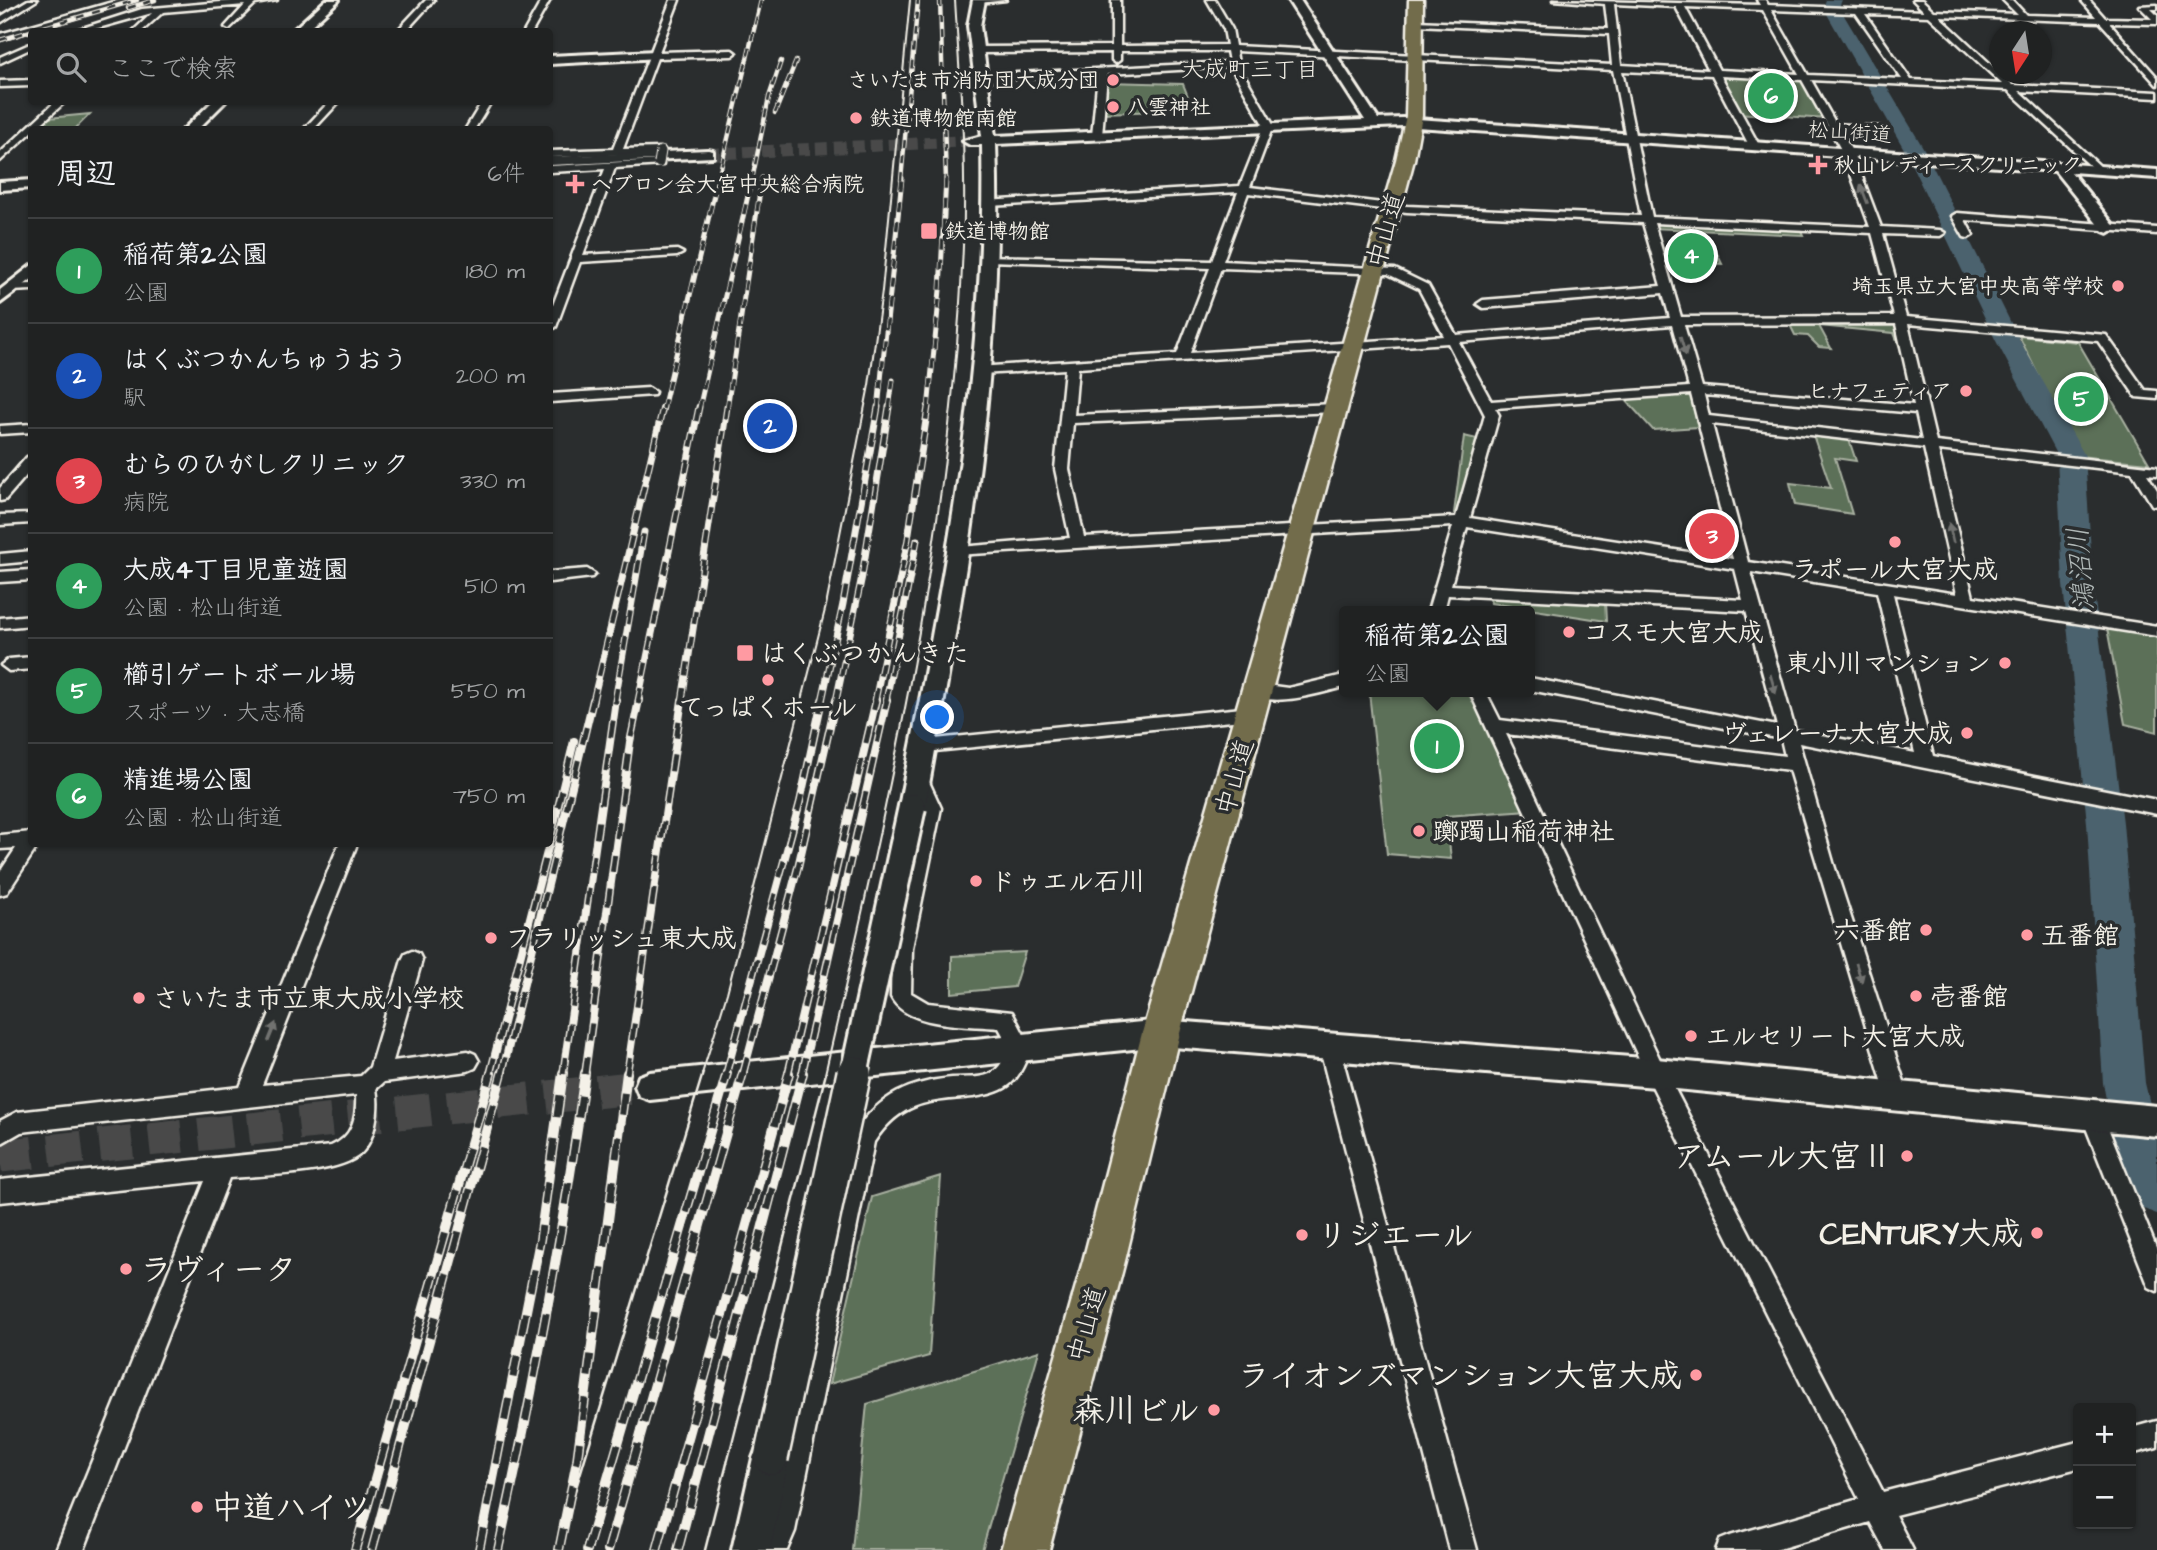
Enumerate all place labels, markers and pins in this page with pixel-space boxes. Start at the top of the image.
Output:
place label: さいたま市消防団大成分団 [847,66,1099,95]
pin: 6 [1748,70,1794,122]
marker: さいたま市消防団大成分団 [1105,72,1121,88]
place label: 八雲神社 [1127,93,1211,122]
marker: 八雲神社 [1105,99,1121,115]
place label: 鉄道博物館南館 [870,104,1017,133]
marker: 鉄道博物館南館 [848,110,864,126]
place label: 秋山レディースクリニック [1834,151,2082,180]
marker: 秋山レディースクリニック [1808,155,1828,175]
place label: ヘブロン会大宮中央総合病院 [591,170,864,199]
marker: ヘブロン会大宮中央総合病院 [565,174,585,194]
place label: 鉄道博物館 [945,217,1050,246]
marker: 鉄道博物館 [919,221,939,241]
pin: 4 [1668,230,1714,282]
place label: 埼玉県立大宮中央高等学校 [1852,272,2104,301]
marker: 埼玉県立大宮中央高等学校 [2110,278,2126,294]
pin: 5 [2058,373,2104,425]
place label: ヒナフェティア [1808,377,1952,406]
marker: ヒナフェティア [1958,383,1974,399]
pin: 2 [747,400,793,452]
pin: 3 [1689,510,1735,562]
marker: ラポール大宮大成 [1887,534,1903,550]
place label: ラポール大宮大成 [1792,552,1998,588]
place label: コスモ大宮大成 [1583,615,1764,651]
marker: コスモ大宮大成 [1561,624,1577,640]
place label: はくぶつかんきた [761,636,970,672]
marker: はくぶつかんきた [735,643,755,663]
place label: 東小川マンション [1785,646,1991,682]
marker: 東小川マンション [1997,655,2013,671]
marker: てっぱくホール [760,672,776,688]
place label: てっぱくホール [678,690,858,726]
place label: ヴェレーナ大宮大成 [1721,716,1953,752]
pin: 1 [1414,720,1460,772]
marker: ヴェレーナ大宮大成 [1959,725,1975,741]
place label: 躑躅山稲荷神社 [1433,814,1615,850]
marker: 躑躅山稲荷神社 [1411,823,1427,839]
place label: ドゥエル石川 [990,864,1146,900]
marker: ドゥエル石川 [968,873,984,889]
place label: 六番館 [1834,913,1912,949]
place label: 五番館 [2041,918,2119,954]
place label: フラリッシュ東大成 [505,921,737,957]
marker: 六番館 [1918,922,1934,938]
marker: 五番館 [2019,927,2035,943]
marker: フラリッシュ東大成 [483,930,499,946]
place label: 壱番館 [1930,979,2008,1015]
place label: さいたま市立東大成小学校 [153,981,464,1017]
marker: 壱番館 [1908,988,1924,1004]
marker: さいたま市立東大成小学校 [131,990,147,1006]
place label: エルセリート大宮大成 [1705,1019,1965,1055]
marker: エルセリート大宮大成 [1683,1028,1699,1044]
place label: アムール大宮Ⅱ [1673,1135,1893,1180]
marker: アムール大宮Ⅱ [1899,1148,1915,1164]
place label: CENTURY大成 [1820,1212,2023,1257]
place label: リジエール [1316,1214,1474,1259]
marker: CENTURY大成 [2029,1225,2045,1241]
marker: リジエール [1294,1227,1310,1243]
place label: ラヴィータ [140,1248,297,1293]
marker: ラヴィータ [118,1261,134,1277]
place label: ライオンズマンション大宮大成 [1238,1354,1682,1399]
marker: ライオンズマンション大宮大成 [1688,1367,1704,1383]
place label: 森川ビル [1073,1389,1200,1434]
marker: 森川ビル [1206,1402,1222,1418]
place label: 中道ハイツ [211,1486,371,1531]
marker: 中道ハイツ [189,1499,205,1515]

